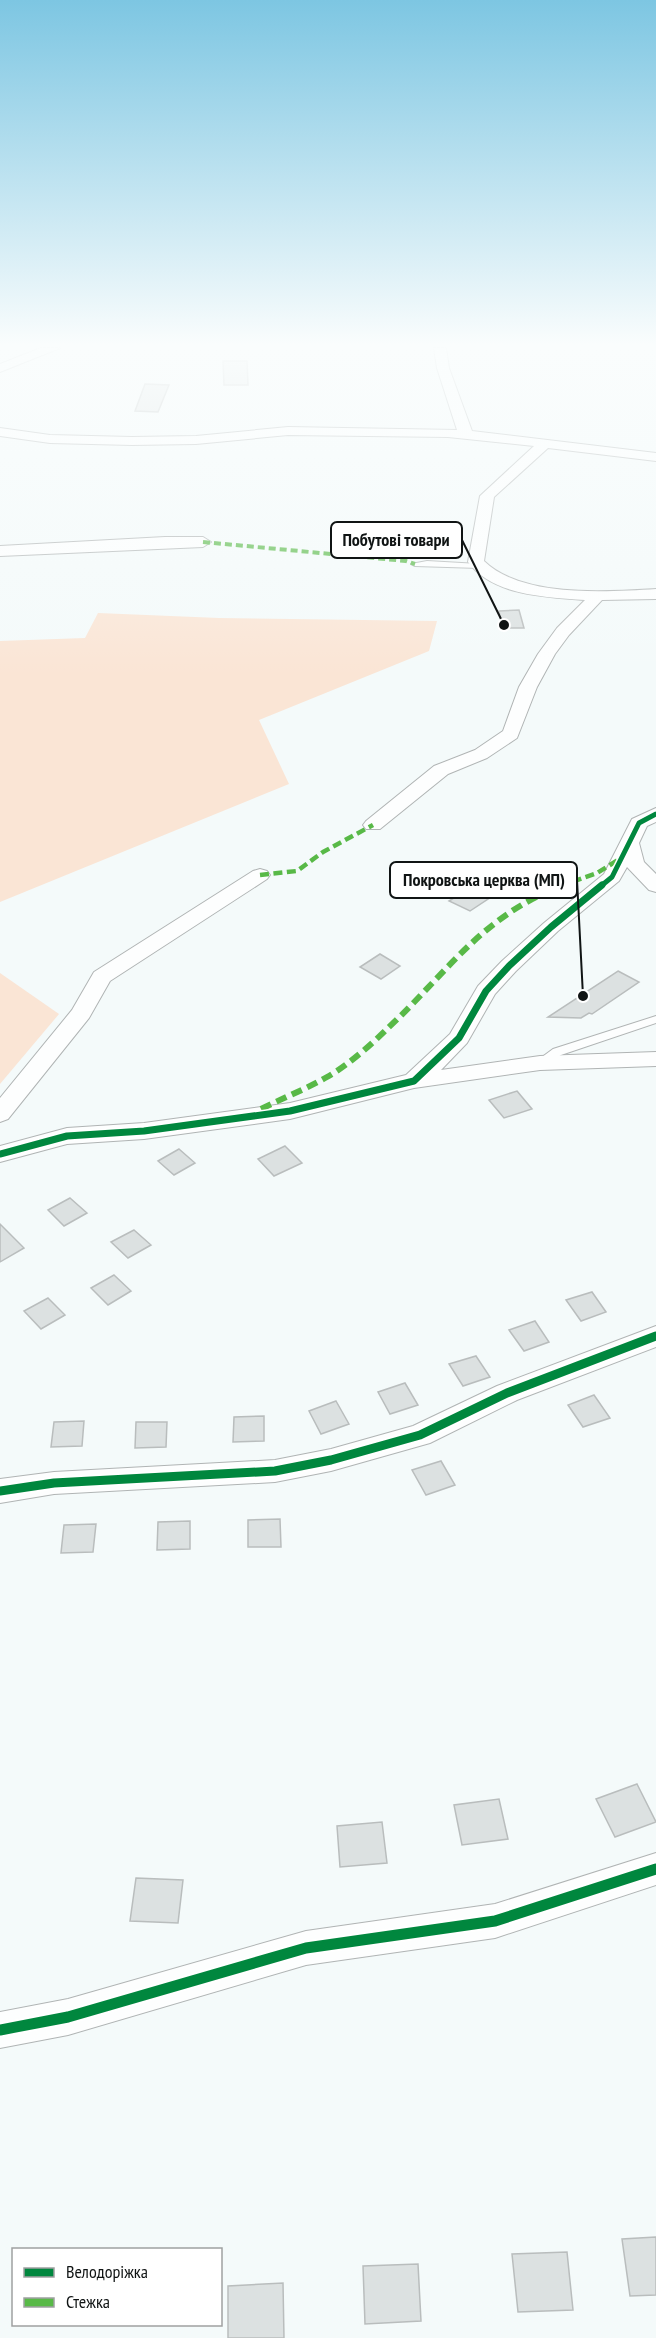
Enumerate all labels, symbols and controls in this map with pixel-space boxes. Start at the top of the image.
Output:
callout: Побутові товари [331,522,462,558]
text: Побутові товари [342,528,450,551]
callout: Покровська церква (МП) [390,862,577,898]
text: Покровська церква (МП) [403,868,565,891]
legend [12,2248,222,2326]
text: Велодоріжка [66,2260,148,2283]
text: Стежка [66,2290,110,2313]

